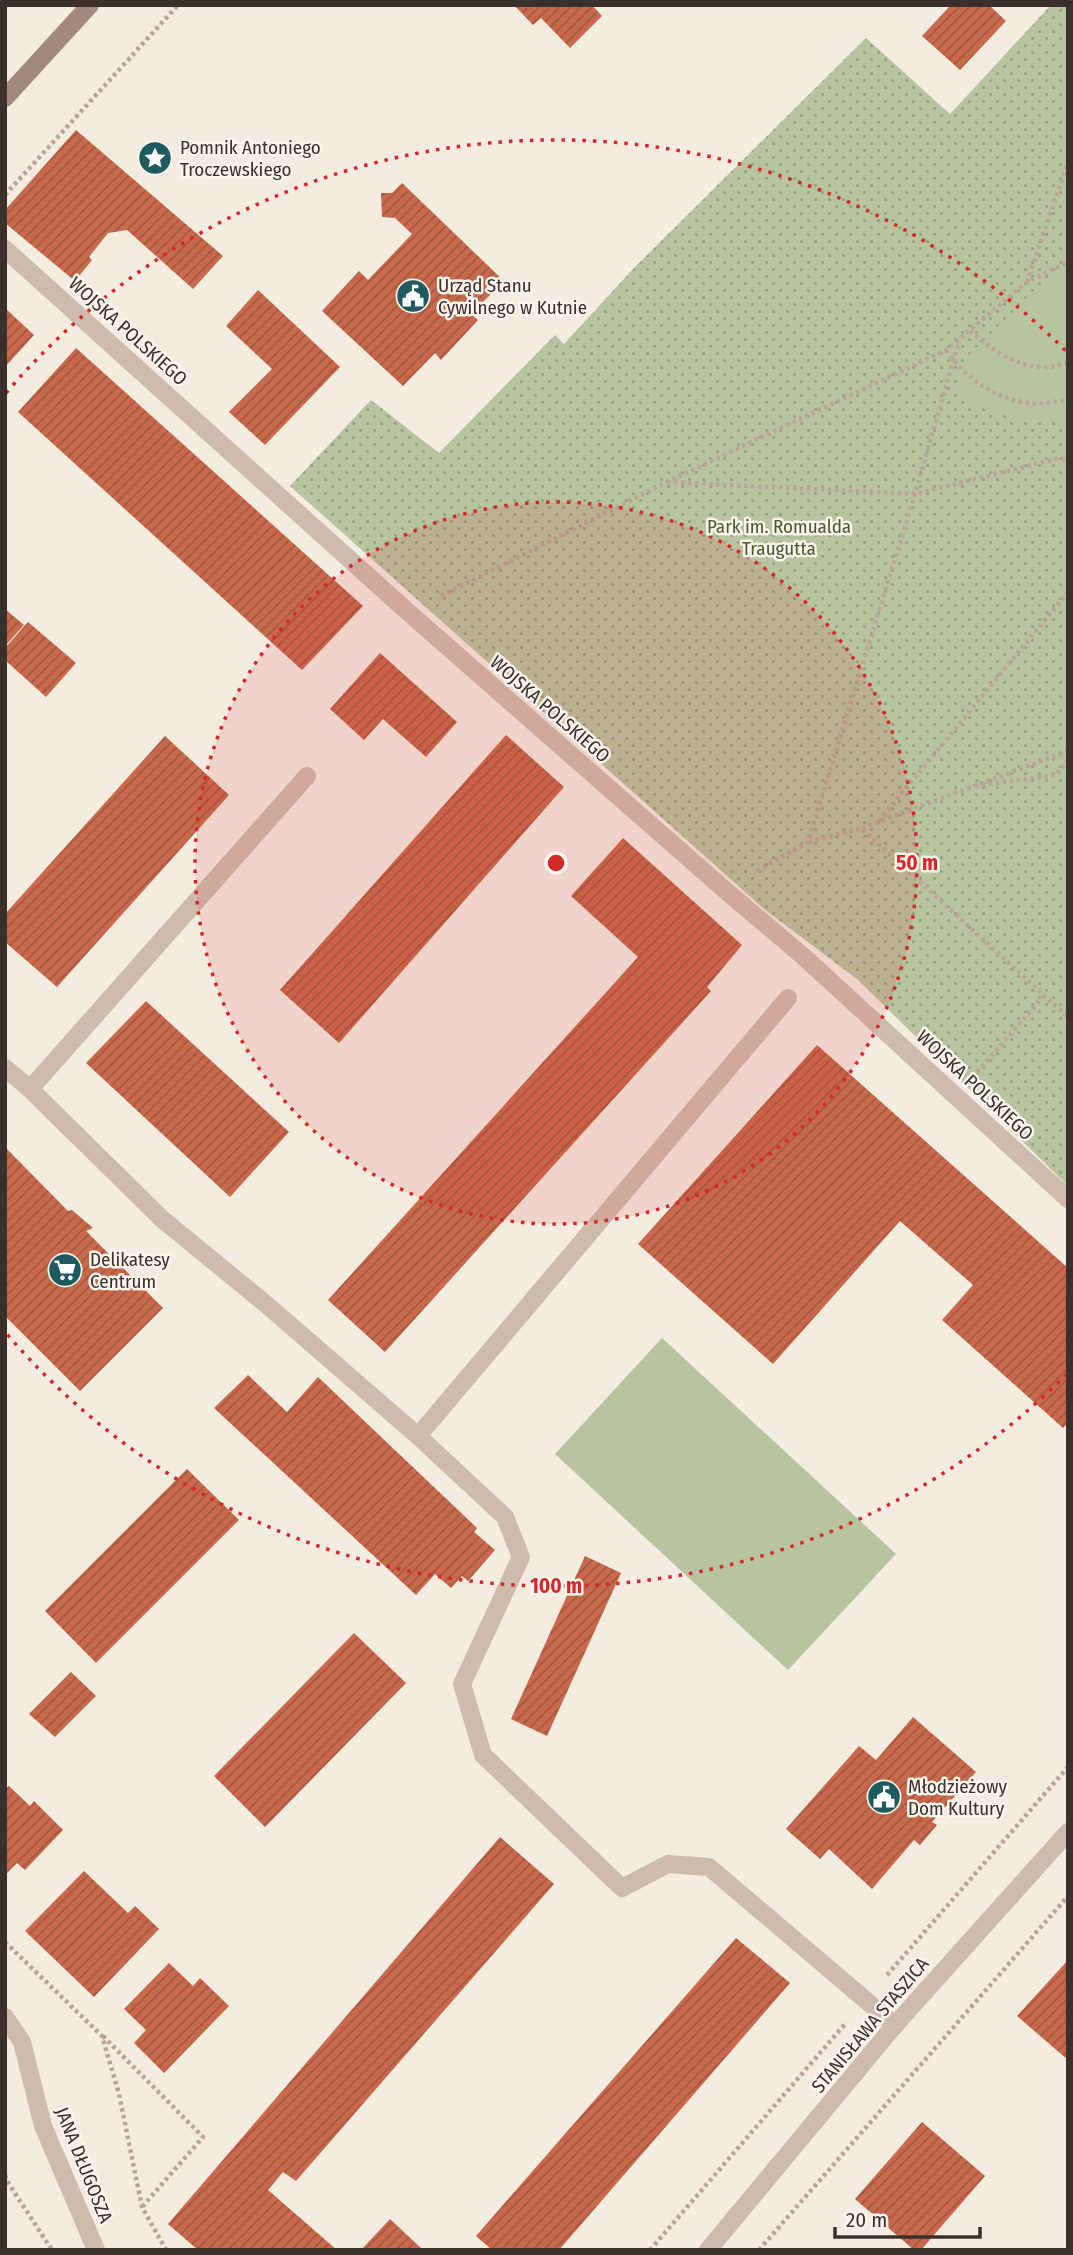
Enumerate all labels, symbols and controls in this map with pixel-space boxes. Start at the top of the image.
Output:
place label: Pomnik Antoniego Troczewskiego [180,136,321,181]
place icon: Pomnik Antoniego Troczewskiego [136,139,174,177]
street label: WOJSKA POLSKIEGO [64,272,192,390]
place label: Urząd Stanu Cywilnego w Kutnie [438,274,587,319]
public building icon: Urząd Stanu Cywilnego w Kutnie [394,277,432,315]
park label: Park im. Romualda Traugutta [707,515,851,560]
street label: WOJSKA POLSKIEGO [485,651,615,767]
text: 50 m [896,850,938,876]
centre of rings [544,851,568,875]
street label: WOJSKA POLSKIEGO [912,1025,1038,1145]
place label: Delikatesy Centrum [90,1248,170,1293]
supermarket icon: Delikatesy Centrum [46,1251,84,1289]
text: 100 m [530,1573,582,1599]
place label: Młodzieżowy Dom Kultury [908,1775,1007,1820]
public building icon: Młodzieżowy Dom Kultury [865,1778,903,1816]
street label: STANISŁAWA STASZICA [807,1953,933,2097]
street label: JANA DŁUGOSZA [50,2104,118,2226]
scale bar [835,2196,980,2240]
text: 20 m [846,2207,887,2233]

